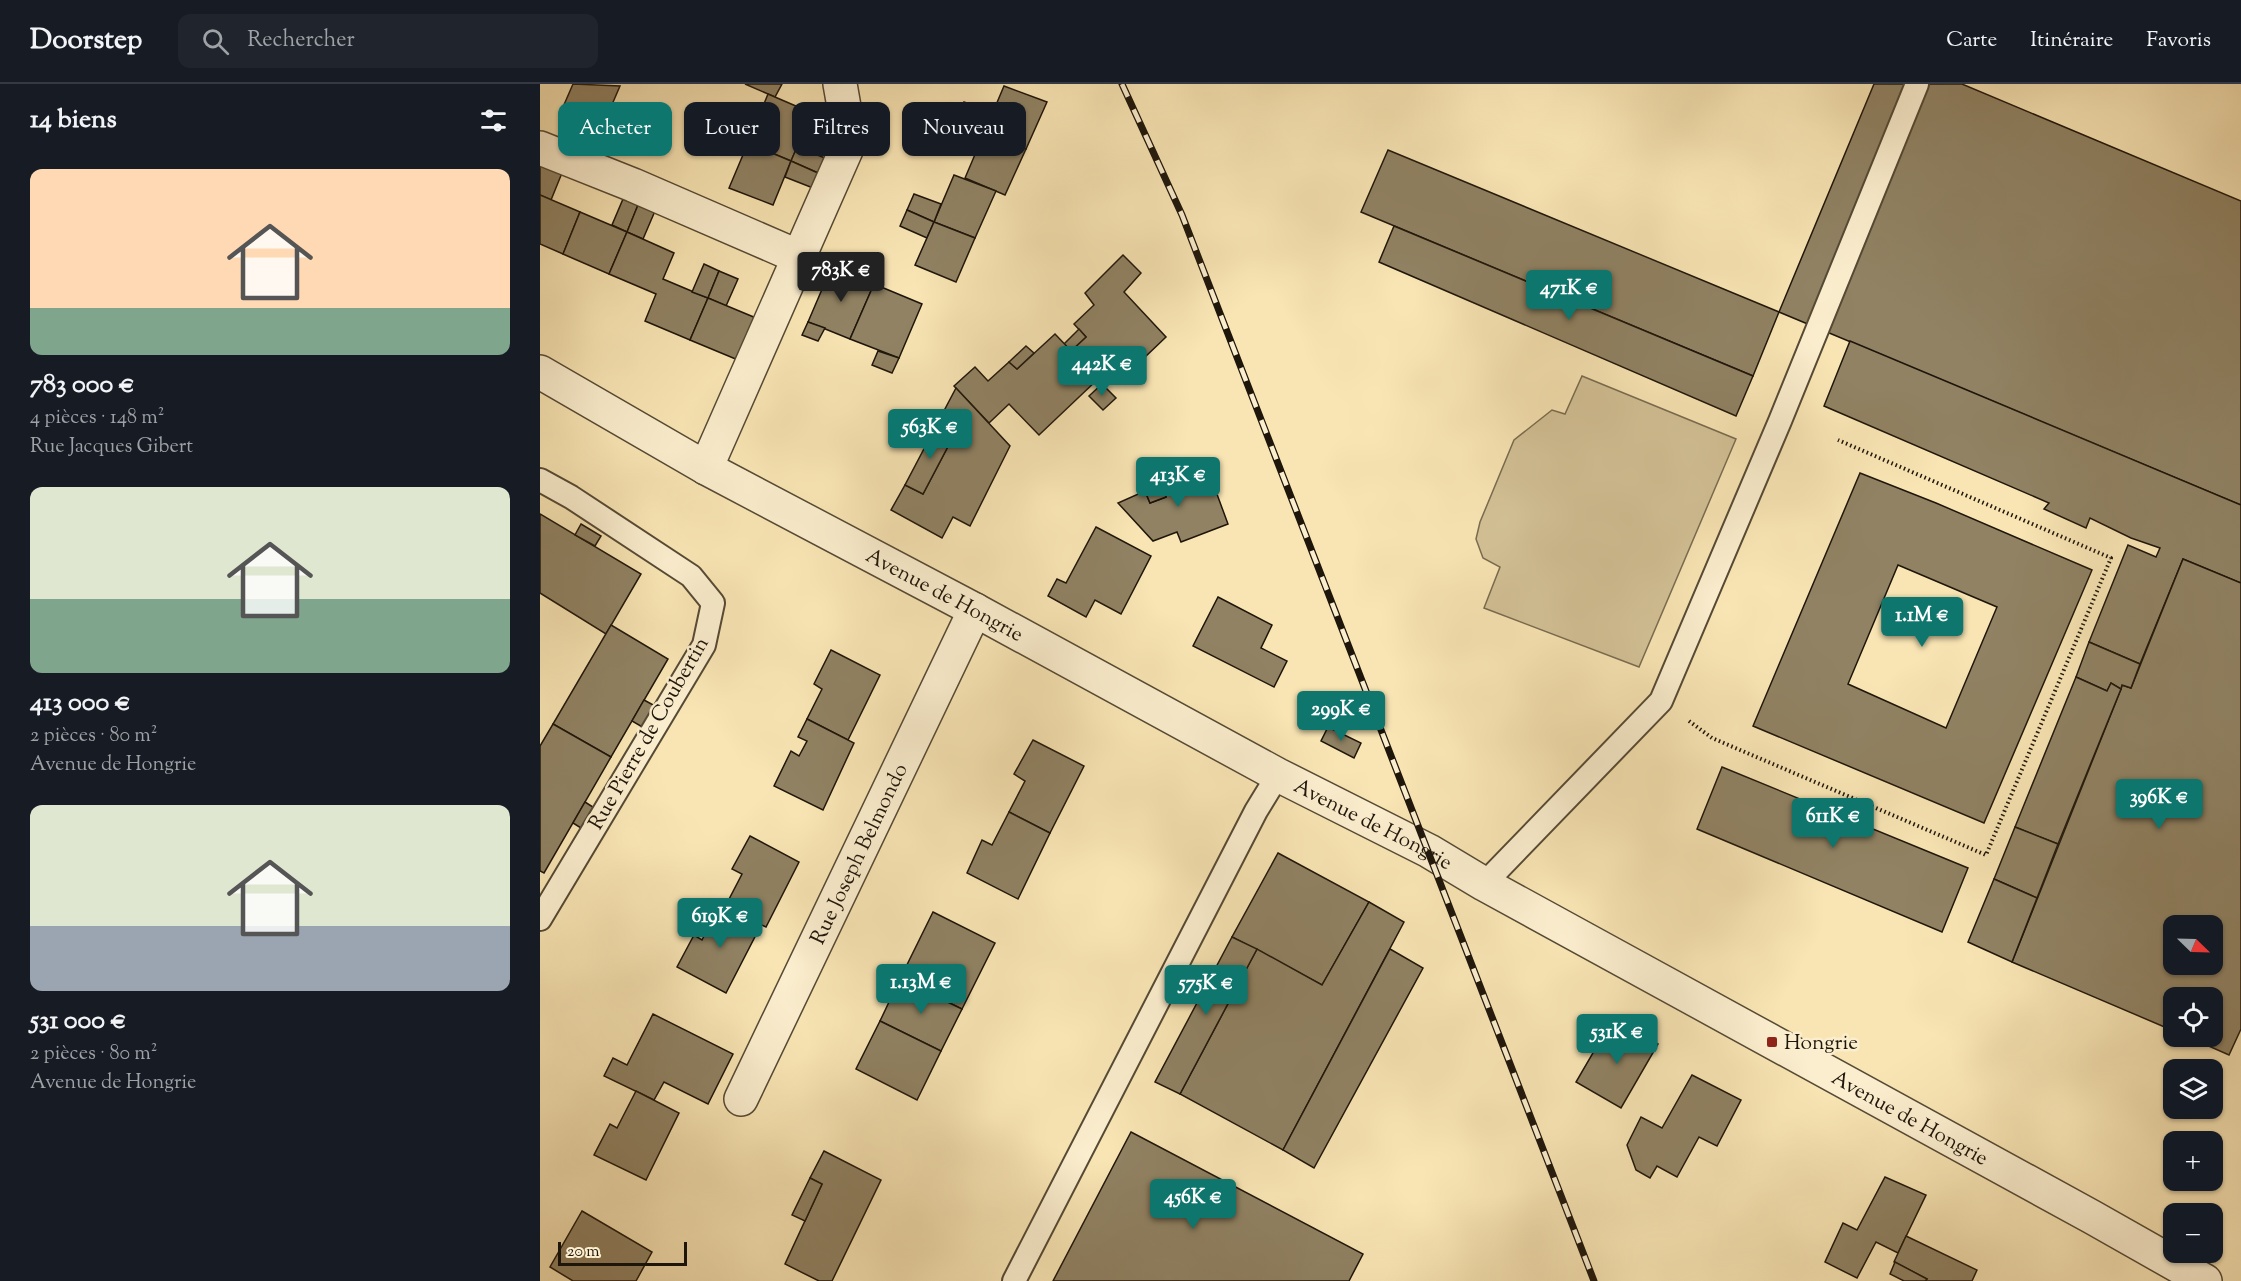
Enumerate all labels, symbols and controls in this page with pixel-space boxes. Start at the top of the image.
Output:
search box [178,14,598,68]
text: Doorstep [30,21,142,61]
icon: search [199,25,232,58]
text: Rechercher [247,25,355,57]
text: Carte [1946,26,1997,56]
text: Itinéraire [2030,26,2113,56]
text: Favoris [2146,26,2211,56]
text: 14 biens [30,102,117,139]
chip: Acheter [558,102,672,156]
chip: Louer [684,102,780,156]
chip: Filtres [792,102,890,156]
chip: Nouveau [902,102,1026,156]
icon: filters [477,104,510,137]
icon: home [216,208,324,316]
pin: 783K € [792,252,890,303]
text: 783K € [811,257,871,286]
pin: 471K € [1520,270,1618,321]
text: 471K € [1540,275,1598,304]
pin: 442K € [1053,346,1151,397]
text: 442K € [1072,351,1132,380]
text: 783 000 € [30,367,135,404]
text: 4 pièces · 148 m² [30,404,165,433]
pin: 563K € [881,409,979,460]
text: 563K € [902,414,958,443]
text: Rue Jacques Gibert [30,433,193,462]
pin: 413K € [1129,457,1227,508]
text: 413K € [1150,462,1206,491]
icon: home [216,526,324,634]
street label: Avenue de Hongrie [860,542,1028,650]
pin: 1.1M € [1873,597,1971,648]
text: 1.1M € [1895,602,1949,631]
street label: Rue Pierre de Coubertin [582,632,717,836]
text: 413 000 € [30,685,131,722]
pin: 299K € [1292,691,1390,742]
text: 299K € [1311,696,1371,725]
text: 2 pièces · 80 m² [30,722,158,751]
text: Avenue de Hongrie [30,751,196,780]
street label: Rue Joseph Belmondo [804,759,916,950]
street label: Avenue de Hongrie [1288,772,1457,879]
pin: 396K € [2110,779,2208,830]
text: 396K € [2130,784,2188,813]
pin: 611K € [1784,798,1882,849]
text: 611K € [1806,803,1860,832]
icon: home [216,844,324,952]
pin: 619K € [671,898,769,949]
text: 619K € [691,903,749,932]
north arrow [2163,915,2223,975]
map controls [2163,915,2223,1263]
pin: 1.13M € [866,964,976,1015]
pin: 575K € [1157,965,1255,1016]
text: 1.13M € [890,969,952,998]
text: 575K € [1179,970,1233,999]
button: locate [2163,987,2223,1047]
text: 531 000 € [30,1003,127,1040]
pin: 531K € [1568,1014,1666,1065]
text: 531K € [1591,1019,1643,1048]
place label: Hongrie [1784,1029,1858,1059]
marker: Hongrie [1765,1035,1779,1049]
text: 2 pièces · 80 m² [30,1040,158,1069]
button: layers [2163,1059,2223,1119]
street label: Avenue de Hongrie [1825,1064,1993,1174]
text: Avenue de Hongrie [30,1069,196,1098]
button: + [2163,1131,2223,1191]
pin: 456K € [1144,1179,1242,1230]
text: 456K € [1164,1184,1222,1213]
button: − [2163,1203,2223,1263]
scale bar [558,1239,687,1266]
text: 20 m [567,1241,600,1264]

